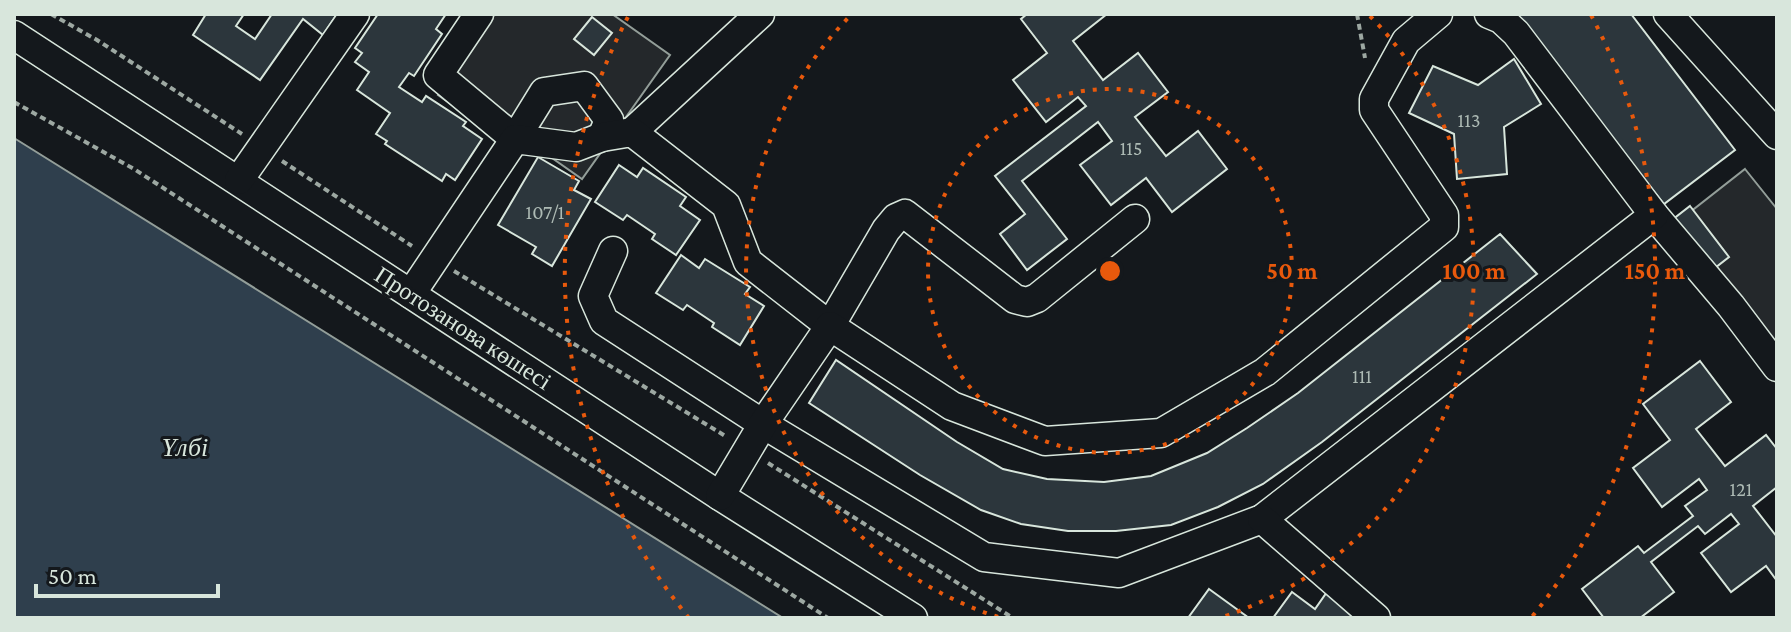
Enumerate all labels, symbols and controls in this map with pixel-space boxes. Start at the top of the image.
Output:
house number: 113 [1458,109,1480,131]
house number: 115 [1120,137,1142,159]
house number: 107/1 [526,201,564,223]
centre of rings [1096,257,1124,285]
text: 50 m [1266,257,1318,284]
text: 100 m [1442,257,1506,284]
text: 150 m [1625,257,1686,284]
street label: Протозанова көшесі [370,260,557,395]
house number: 111 [1352,365,1372,387]
water label: Үлбі [162,433,208,462]
house number: 121 [1730,478,1752,500]
scale bar [36,548,218,598]
text: 50 m [48,562,97,589]

